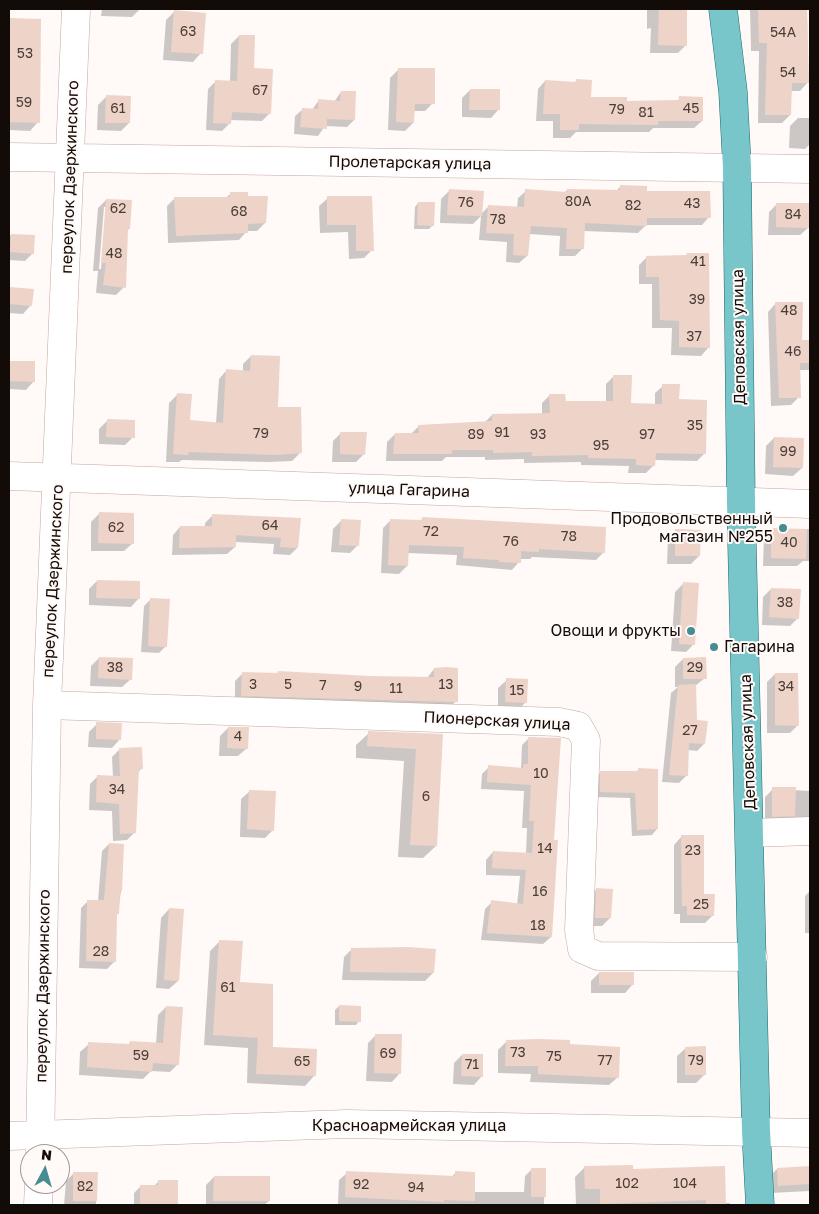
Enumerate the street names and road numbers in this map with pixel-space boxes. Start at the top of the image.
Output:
street label: переулок Дзержинского [57,80,83,274]
street label: Пролетарская улица [328,152,492,174]
street label: Деповская улица [728,269,750,405]
street label: улица Гагарина [348,478,470,502]
street label: переулок Дзержинского [38,484,68,678]
street label: Деповская улица [736,674,760,810]
street label: Пионерская улица [423,708,571,734]
street label: переулок Дзержинского [32,889,54,1083]
street label: Красноармейская улица [312,1116,506,1136]

